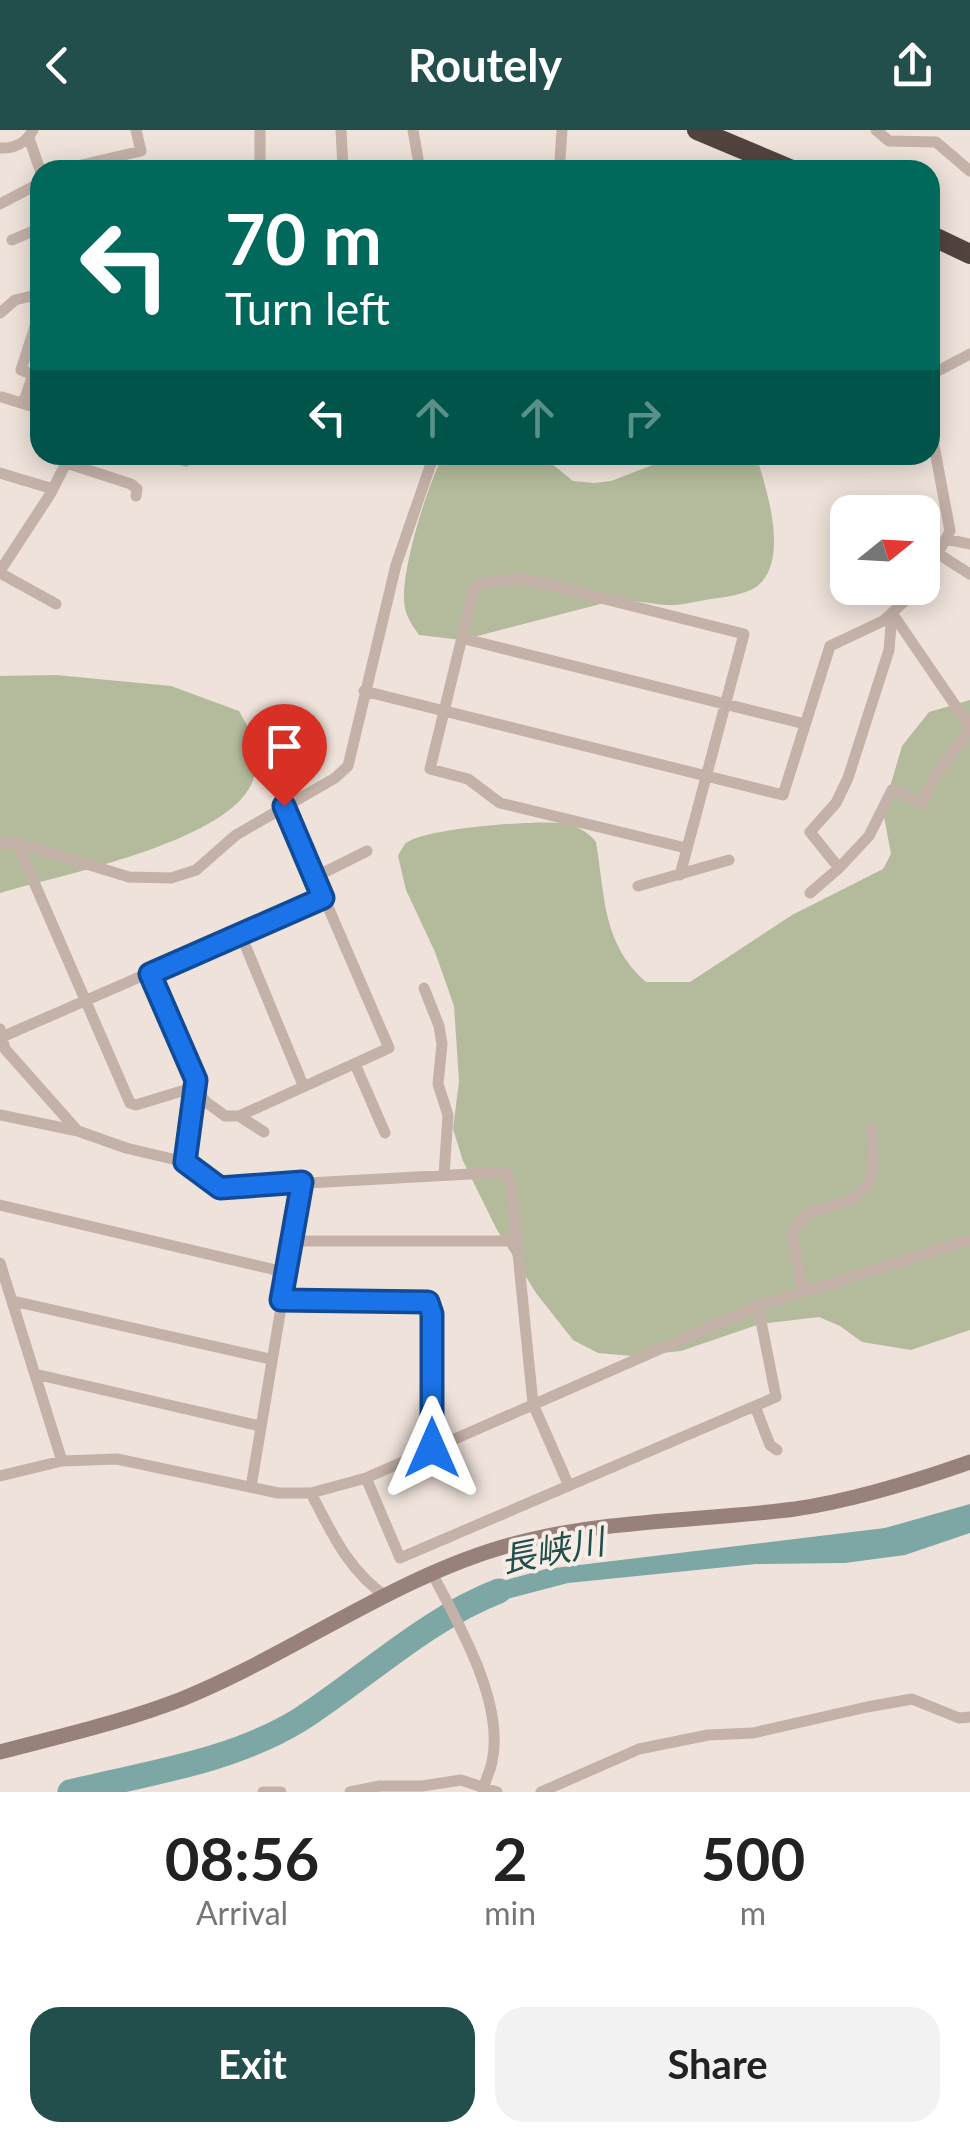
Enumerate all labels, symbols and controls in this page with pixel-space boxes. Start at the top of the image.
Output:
icon: back [30,38,85,93]
text: Routely [408,38,562,92]
icon: share [885,38,940,93]
text: 70 m [225,196,382,280]
icon: left [60,200,190,330]
text: Turn left [225,281,390,335]
icon: left [300,390,355,445]
icon: ahead [405,390,460,445]
icon: ahead [510,390,565,445]
icon: right [615,390,670,445]
north arrow [830,495,940,605]
map controls [830,495,940,605]
pin [242,704,327,807]
icon: arrive [257,719,312,774]
position arrow [380,1396,484,1500]
water label: 長峡川 [496,1518,611,1580]
text: 08:56 [165,1822,319,1894]
text: 2 [493,1822,528,1894]
text: 500 [701,1822,805,1894]
text: Arrival [196,1893,288,1932]
text: min [484,1893,536,1932]
text: m [740,1893,766,1932]
button: Exit [30,2007,475,2122]
button: Share [495,2007,940,2122]

